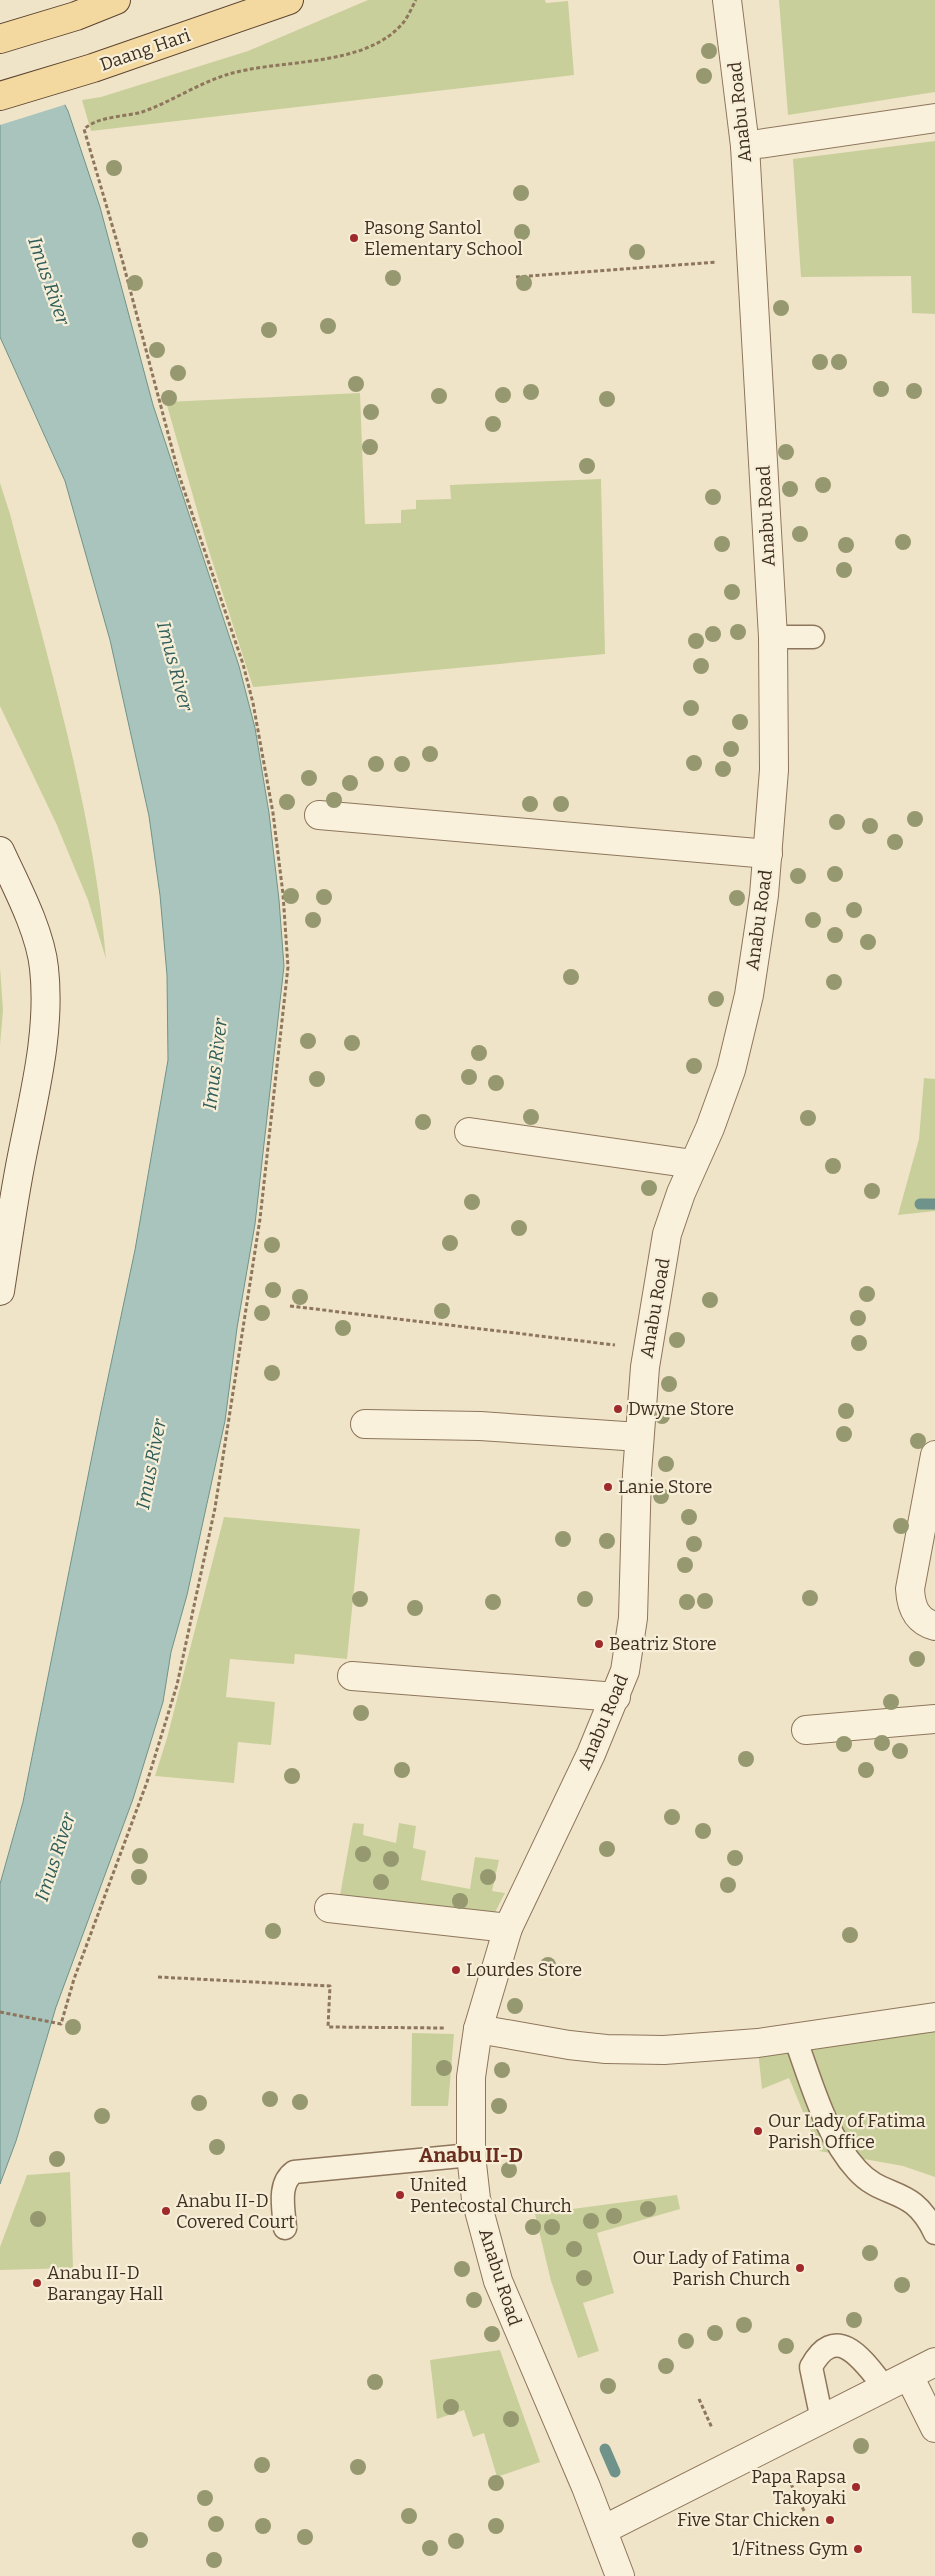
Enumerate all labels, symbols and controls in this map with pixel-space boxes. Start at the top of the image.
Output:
street label: Daang Hari [97,24,193,76]
street label: Anabu Road [724,60,756,163]
place label: Pasong Santol Elementary School [364,217,523,260]
marker: Pasong Santol Elementary School [348,232,360,244]
water label: Imus River [23,234,75,329]
street label: Anabu Road [752,465,780,567]
water label: Imus River [152,619,198,714]
street label: Anabu Road [741,868,777,972]
water label: Imus River [198,1016,232,1111]
street label: Anabu Road [635,1256,675,1360]
place label: Dwyne Store [628,1398,734,1420]
marker: Dwyne Store [612,1403,624,1415]
water label: Imus River [131,1416,171,1511]
place label: Lanie Store [618,1476,712,1498]
marker: Lanie Store [602,1481,614,1493]
place label: Beatriz Store [609,1633,717,1655]
marker: Beatriz Store [593,1638,605,1650]
street label: Anabu Road [573,1671,633,1773]
water label: Imus River [30,1809,80,1904]
place label: Lourdes Store [466,1959,582,1981]
marker: Lourdes Store [450,1964,462,1976]
place label: Our Lady of Fatima Parish Office [768,2110,926,2153]
marker: Our Lady of Fatima Parish Office [752,2125,764,2137]
district label: Anabu II-D [419,2143,523,2167]
place label: United Pentecostal Church [410,2174,572,2217]
marker: United Pentecostal Church [394,2189,406,2201]
place label: Anabu II-D Covered Court [176,2190,295,2233]
marker: Anabu II-D Covered Court [160,2205,172,2217]
street label: Anabu Road [474,2225,526,2329]
place label: Our Lady of Fatima Parish Church [632,2247,790,2290]
place label: Anabu II-D Barangay Hall [47,2262,163,2305]
marker: Our Lady of Fatima Parish Church [794,2262,806,2274]
marker: Anabu II-D Barangay Hall [31,2277,43,2289]
place label: Papa Rapsa Takoyaki [751,2466,846,2509]
marker: Papa Rapsa Takoyaki [850,2481,862,2493]
place label: Five Star Chicken [677,2509,821,2531]
marker: Five Star Chicken [824,2514,836,2526]
place label: 1/Fitness Gym [732,2538,848,2560]
marker: 1/Fitness Gym [852,2543,864,2555]

